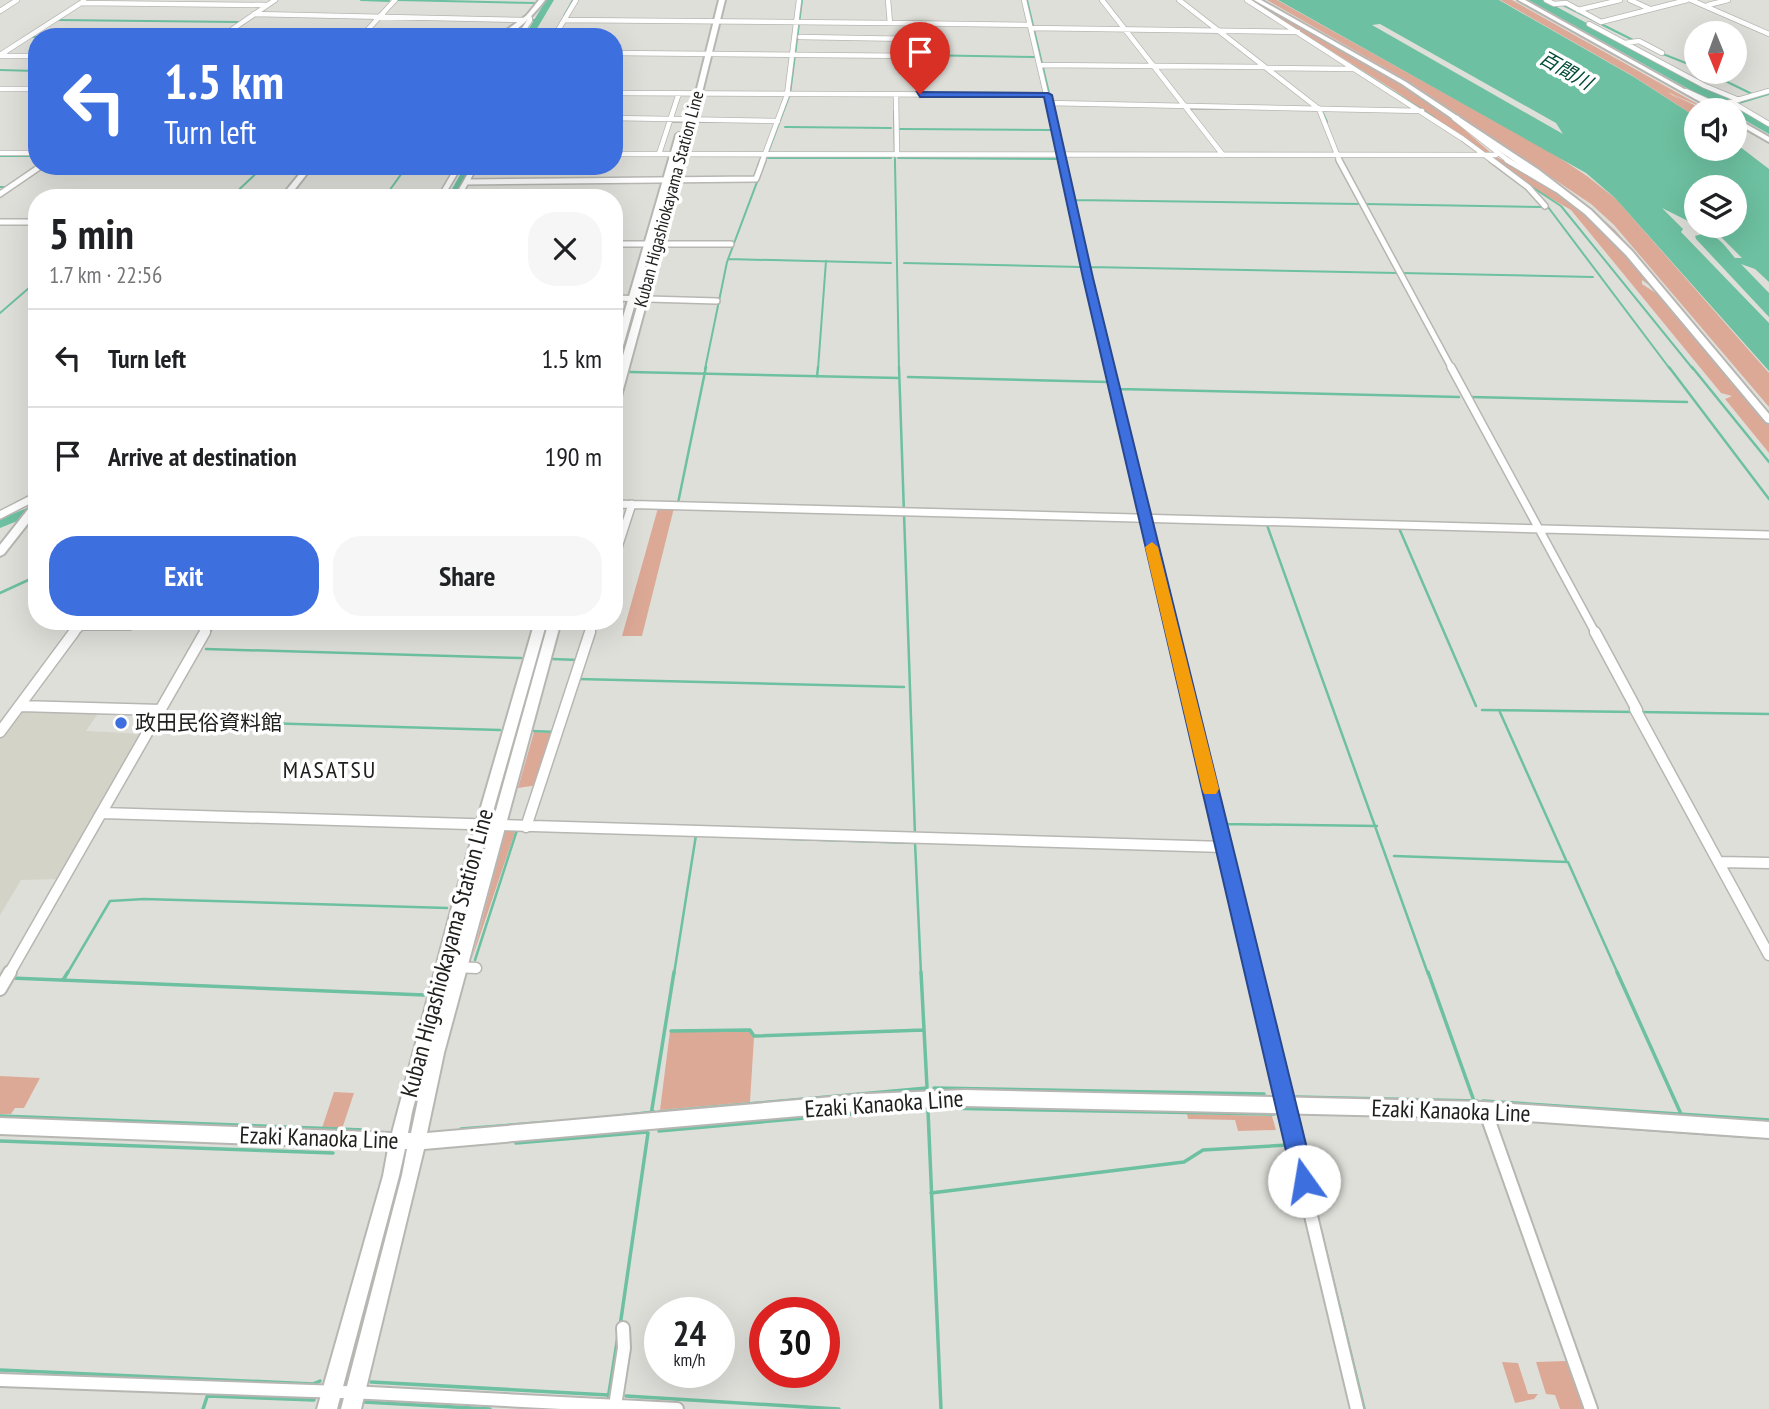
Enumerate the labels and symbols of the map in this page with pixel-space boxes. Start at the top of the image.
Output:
north arrow [1684,21,1746,84]
pin [890,22,950,94]
water label: 百間川 [1535,45,1598,96]
street label: Kuban Higashiokayama Station Line [629,88,708,310]
place label: 政田民俗資料館 [135,709,282,736]
marker: 政田民俗資料館 [113,715,129,731]
district label: MASATSU [283,754,377,785]
street label: Kuban Higashiokayama Station Line [393,805,500,1101]
street label: Ezaki Kanaoka Line [803,1082,964,1125]
street label: Ezaki Kanaoka Line [1371,1092,1531,1129]
street label: Ezaki Kanaoka Line [239,1119,399,1156]
position arrow [1267,1144,1341,1218]
speed limit sign: 30 [749,1297,840,1388]

